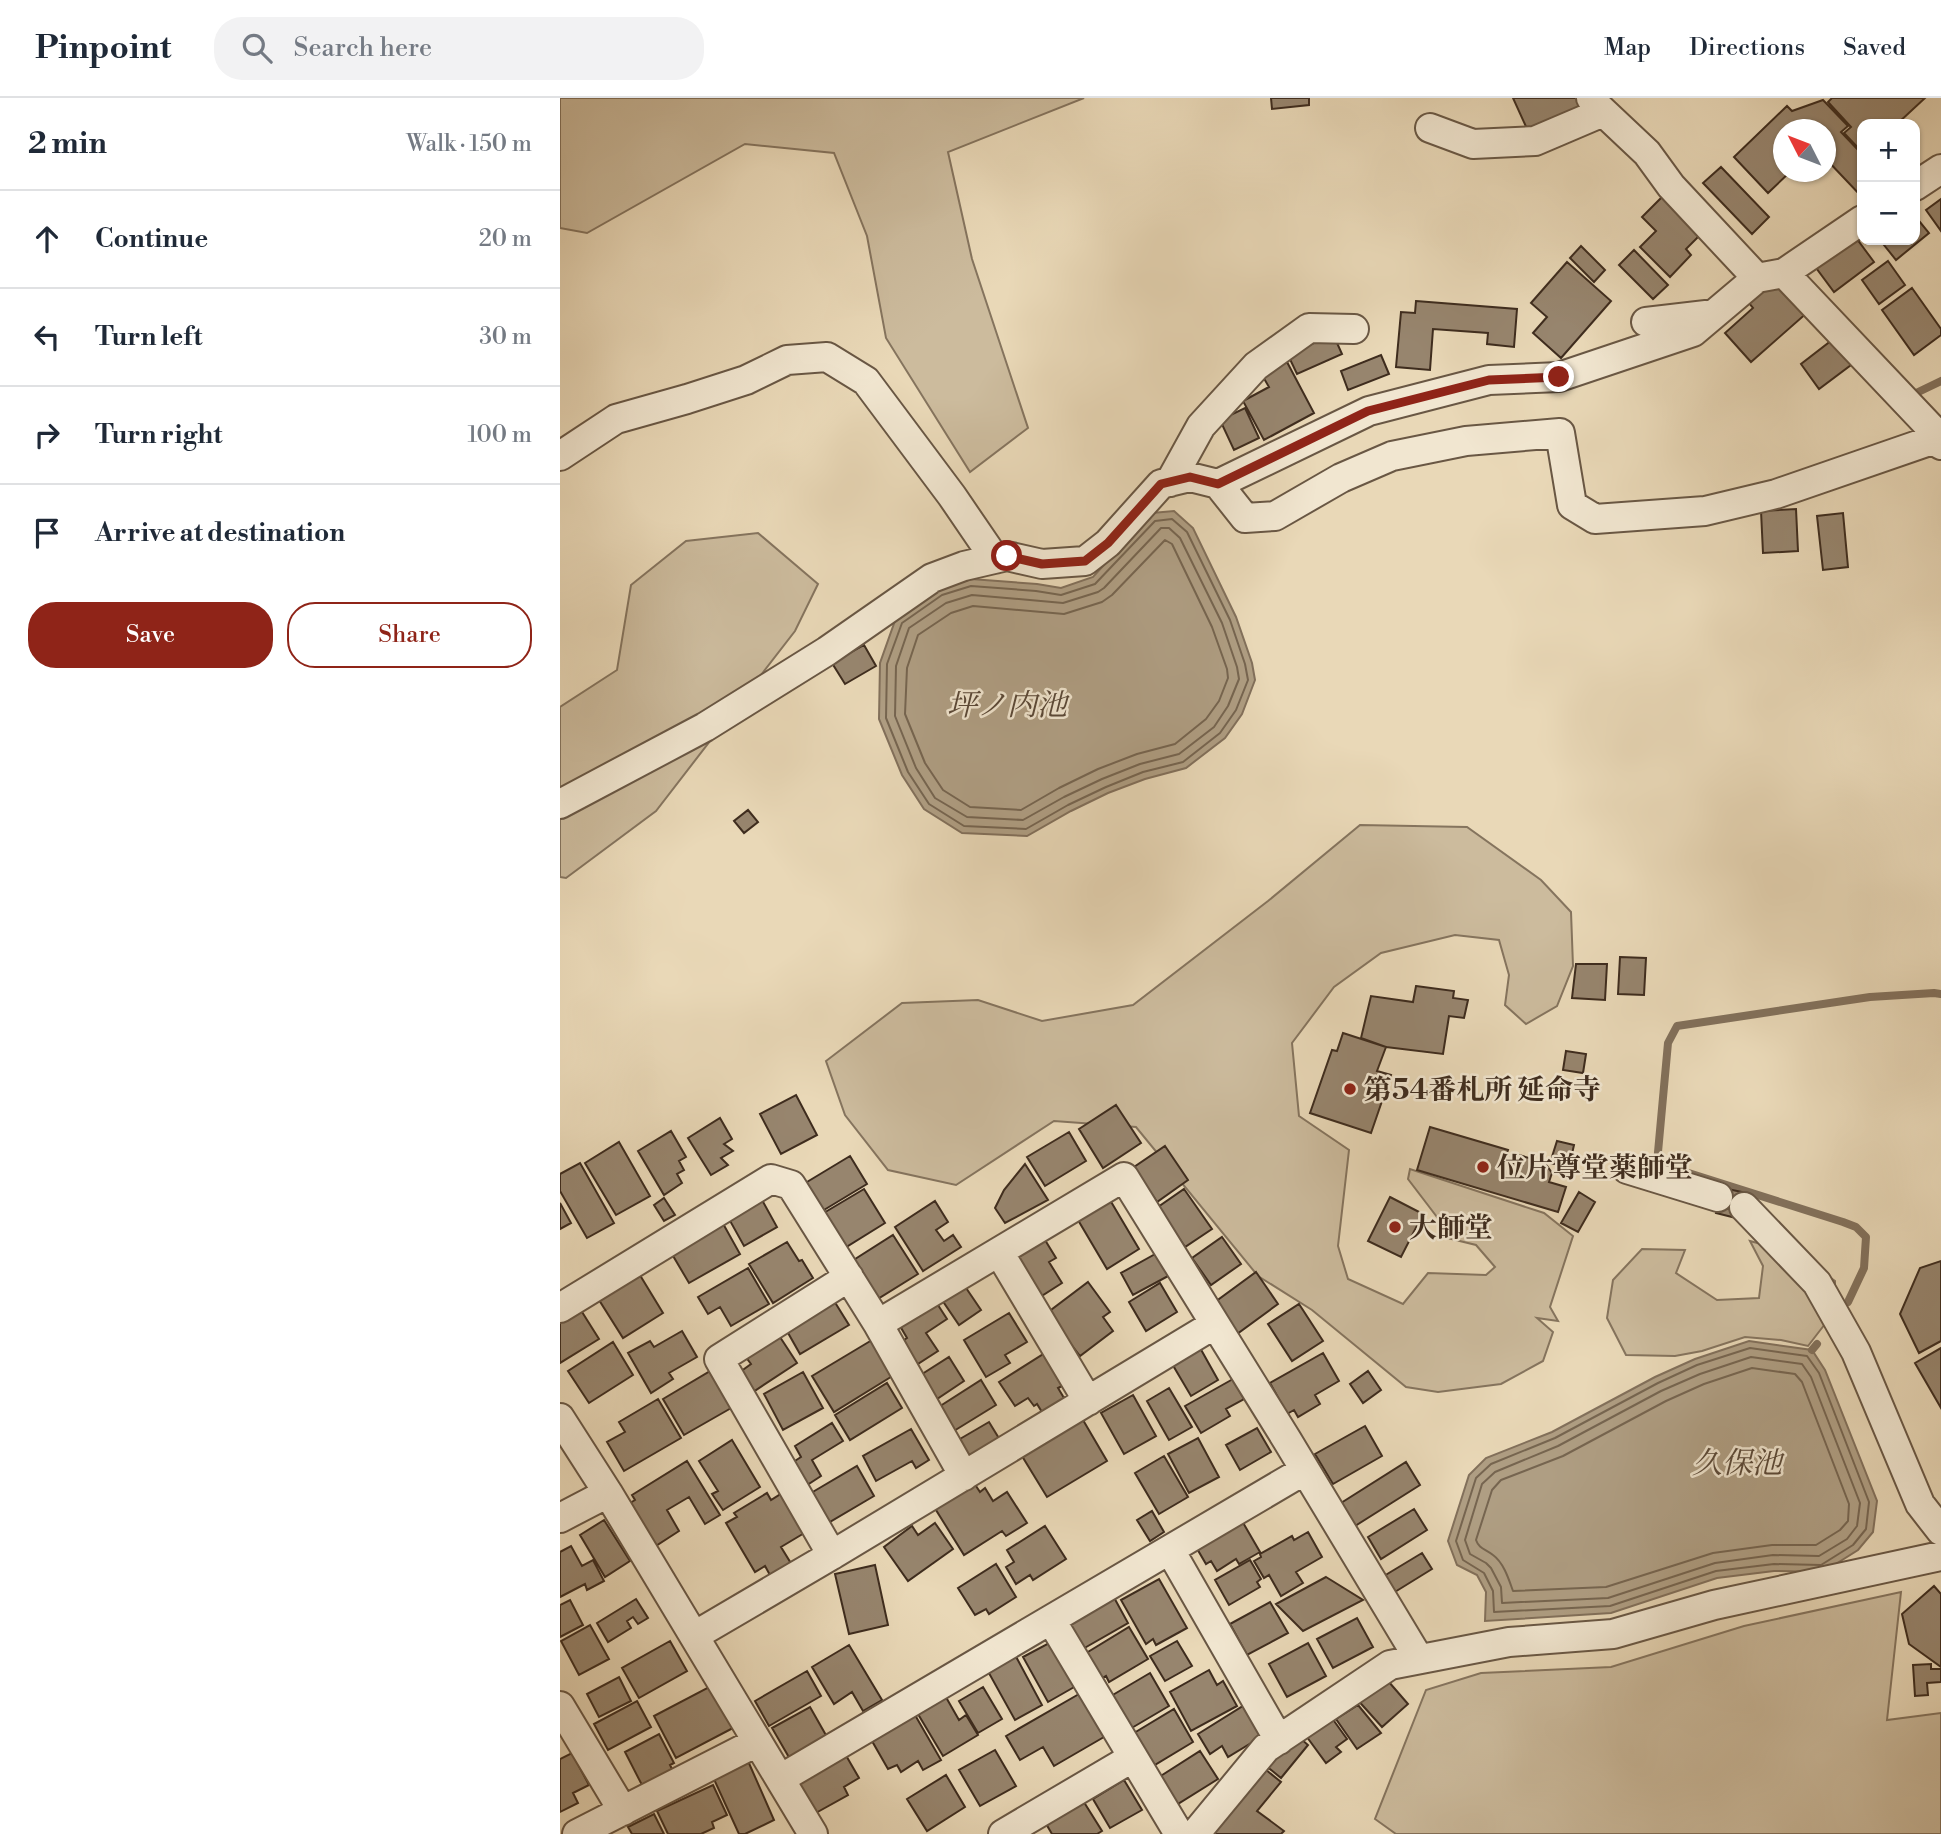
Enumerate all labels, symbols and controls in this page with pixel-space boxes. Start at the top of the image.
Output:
search box [214,17,704,80]
text: Pinpoint [35,28,172,69]
icon: search [238,29,276,67]
text: Search here [294,32,432,64]
text: Map [1604,33,1651,63]
text: Directions [1689,33,1805,63]
text: Saved [1843,33,1906,63]
north arrow [1773,119,1836,182]
map controls [1857,119,1920,245]
button: + [1857,119,1920,182]
text: 2 min [28,125,107,163]
text: Walk · 150 m [406,130,532,158]
button: − [1857,182,1920,245]
icon: ahead [28,220,66,258]
text: Continue [95,223,208,255]
text: 20 m [479,225,532,253]
icon: left [28,318,66,356]
text: Turn left [95,321,203,353]
text: 30 m [479,323,532,351]
route end [1543,361,1574,392]
icon: right [28,416,66,454]
text: Turn right [95,419,223,451]
text: 100 m [467,421,532,449]
icon: arrive [28,514,66,552]
text: Arrive at destination [95,517,345,549]
route start [991,540,1022,571]
button: Save [28,602,273,668]
button: Share [287,602,532,668]
water label: 坪ノ内池 [947,687,1070,725]
place label: 第54番札所 延命寺 [1364,1073,1601,1108]
marker: 第54番札所 延命寺 [1342,1081,1358,1097]
place label: 位片尊堂薬師堂 [1497,1151,1693,1186]
marker: 位片尊堂薬師堂 [1475,1159,1491,1175]
place label: 大師堂 [1409,1211,1493,1246]
marker: 大師堂 [1387,1219,1403,1235]
water label: 久保池 [1692,1445,1785,1483]

